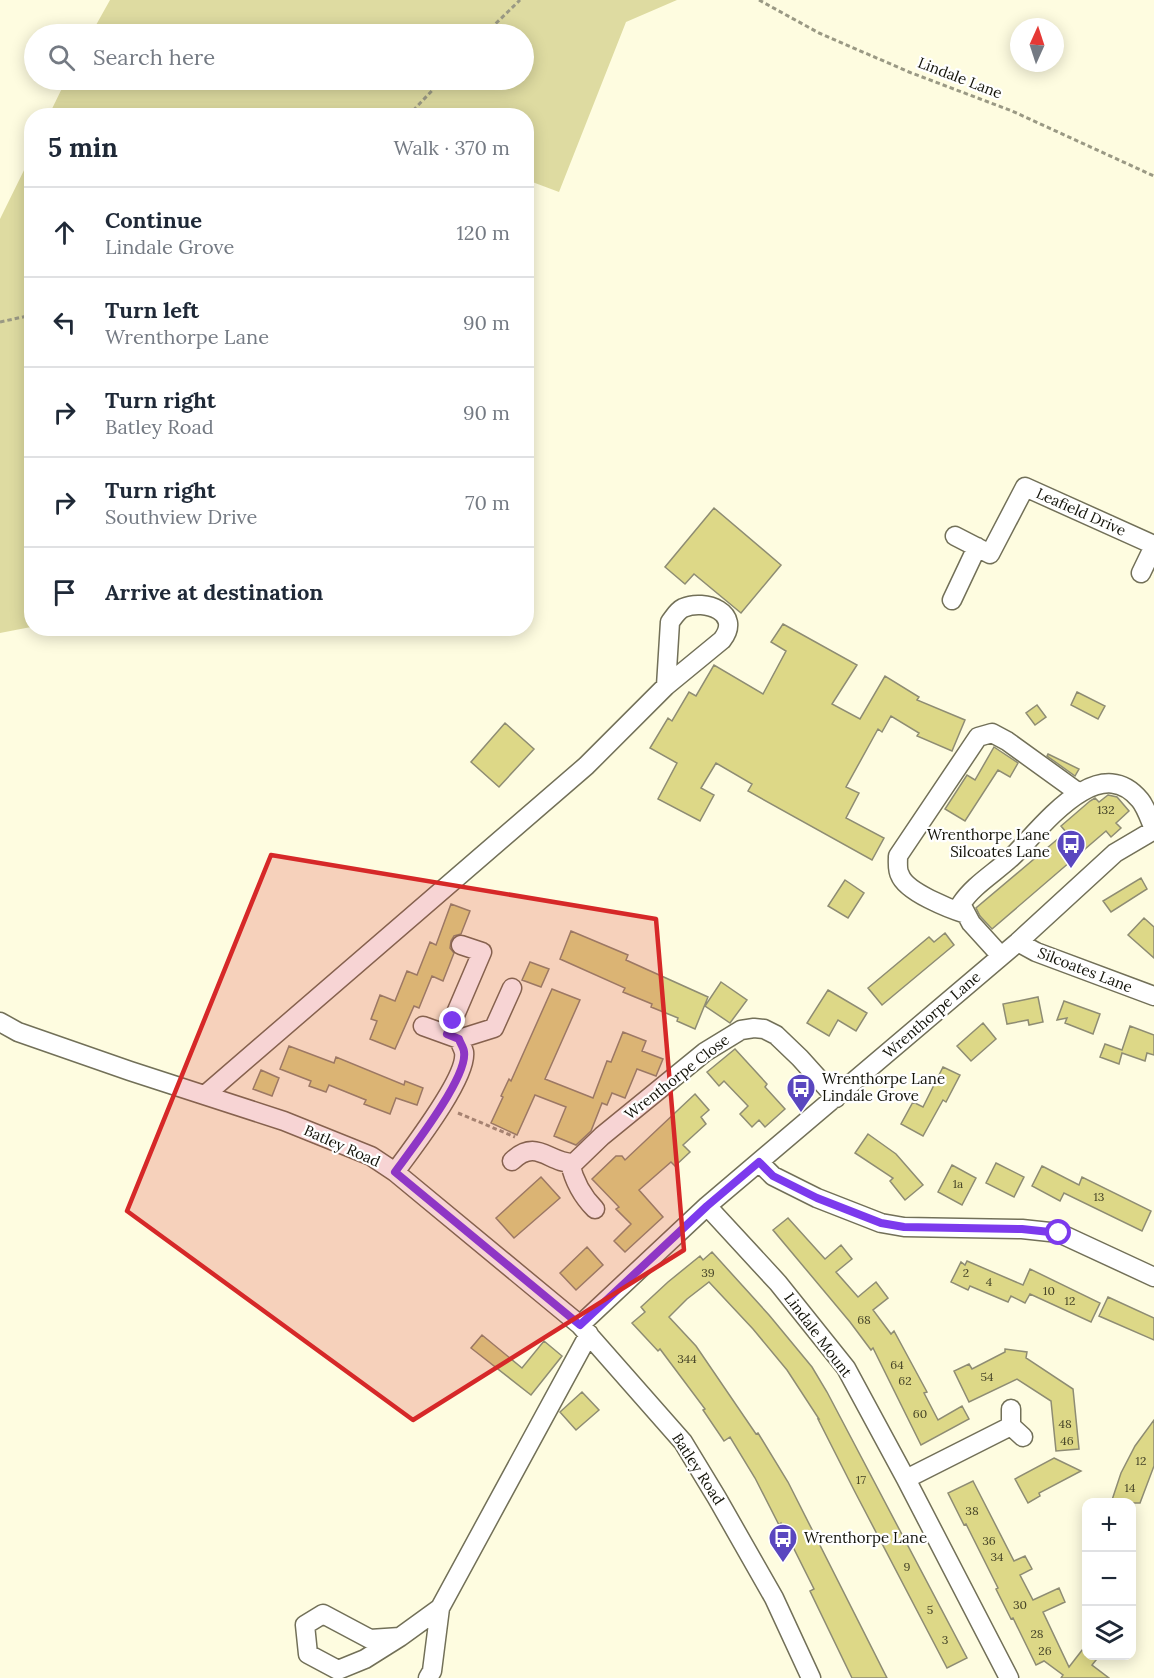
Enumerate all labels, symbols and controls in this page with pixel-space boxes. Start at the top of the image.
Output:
north arrow [1010,18,1064,72]
search box [24,24,534,90]
icon: search [45,41,78,74]
text: Search here [93,43,215,71]
street label: Lindale Lane [915,53,1005,102]
text: 5 min [48,131,118,164]
text: Walk · 370 m [393,135,510,160]
text: Continue [105,206,202,234]
icon: ahead [48,216,81,249]
text: 120 m [456,220,510,245]
text: Lindale Grove [105,234,234,259]
text: Turn left [105,296,199,324]
icon: left [48,306,81,339]
text: 90 m [463,310,510,335]
text: Wrenthorpe Lane [105,324,269,349]
text: Turn right [105,386,216,414]
icon: right [48,396,81,429]
text: 90 m [463,400,510,425]
text: Batley Road [105,414,214,439]
text: Turn right [105,476,216,504]
street label: Leafield Drive [1033,483,1129,540]
icon: right [48,486,81,519]
text: 70 m [465,490,510,515]
text: Southview Drive [105,504,257,529]
icon: arrive [48,576,81,609]
text: Arrive at destination [105,578,323,606]
house number: 132 [1097,802,1115,817]
place label: Wrenthorpe Lane Silcoates Lane [927,825,1050,861]
bus stop icon: Wrenthorpe Lane Silcoates Lane [1055,828,1087,870]
street label: Silcoates Lane [1035,943,1135,996]
street label: Wrenthorpe Lane [879,967,984,1062]
route end [439,1007,465,1033]
street label: Wrenthorpe Close [621,1030,733,1123]
place label: Wrenthorpe Lane Lindale Grove [822,1069,945,1105]
bus stop icon: Wrenthorpe Lane Lindale Grove [785,1072,817,1114]
street label: Batley Road [301,1120,383,1171]
house number: 1a [953,1176,963,1191]
house number: 13 [1093,1189,1105,1204]
route start [1045,1219,1071,1245]
house number: 39 [701,1265,715,1280]
house number: 2 [963,1265,969,1280]
house number: 4 [986,1274,993,1289]
house number: 10 [1043,1283,1055,1298]
street label: Lindale Mount [780,1289,857,1381]
house number: 12 [1065,1293,1075,1308]
house number: 68 [857,1312,871,1327]
house number: 344 [677,1351,697,1366]
house number: 64 [890,1357,904,1372]
house number: 54 [980,1369,994,1384]
house number: 62 [898,1373,912,1388]
house number: 60 [913,1406,927,1421]
house number: 48 [1058,1416,1072,1431]
street label: Batley Road [668,1429,729,1508]
house number: 46 [1060,1433,1074,1448]
house number: 12 [1136,1453,1146,1468]
house number: 17 [856,1472,866,1487]
house number: 14 [1125,1480,1136,1495]
map controls [1082,1498,1136,1660]
button: + [1082,1498,1136,1552]
house number: 38 [965,1503,979,1518]
bus stop icon: Wrenthorpe Lane [767,1522,799,1564]
place label: Wrenthorpe Lane [804,1528,927,1547]
house number: 36 [982,1533,996,1548]
house number: 34 [990,1549,1004,1564]
button: − [1082,1552,1136,1606]
house number: 9 [904,1559,911,1574]
house number: 30 [1013,1597,1027,1612]
house number: 5 [927,1602,933,1617]
button: layers [1082,1606,1136,1660]
house number: 28 [1030,1626,1044,1641]
house number: 3 [942,1632,949,1647]
house number: 26 [1038,1643,1052,1658]

